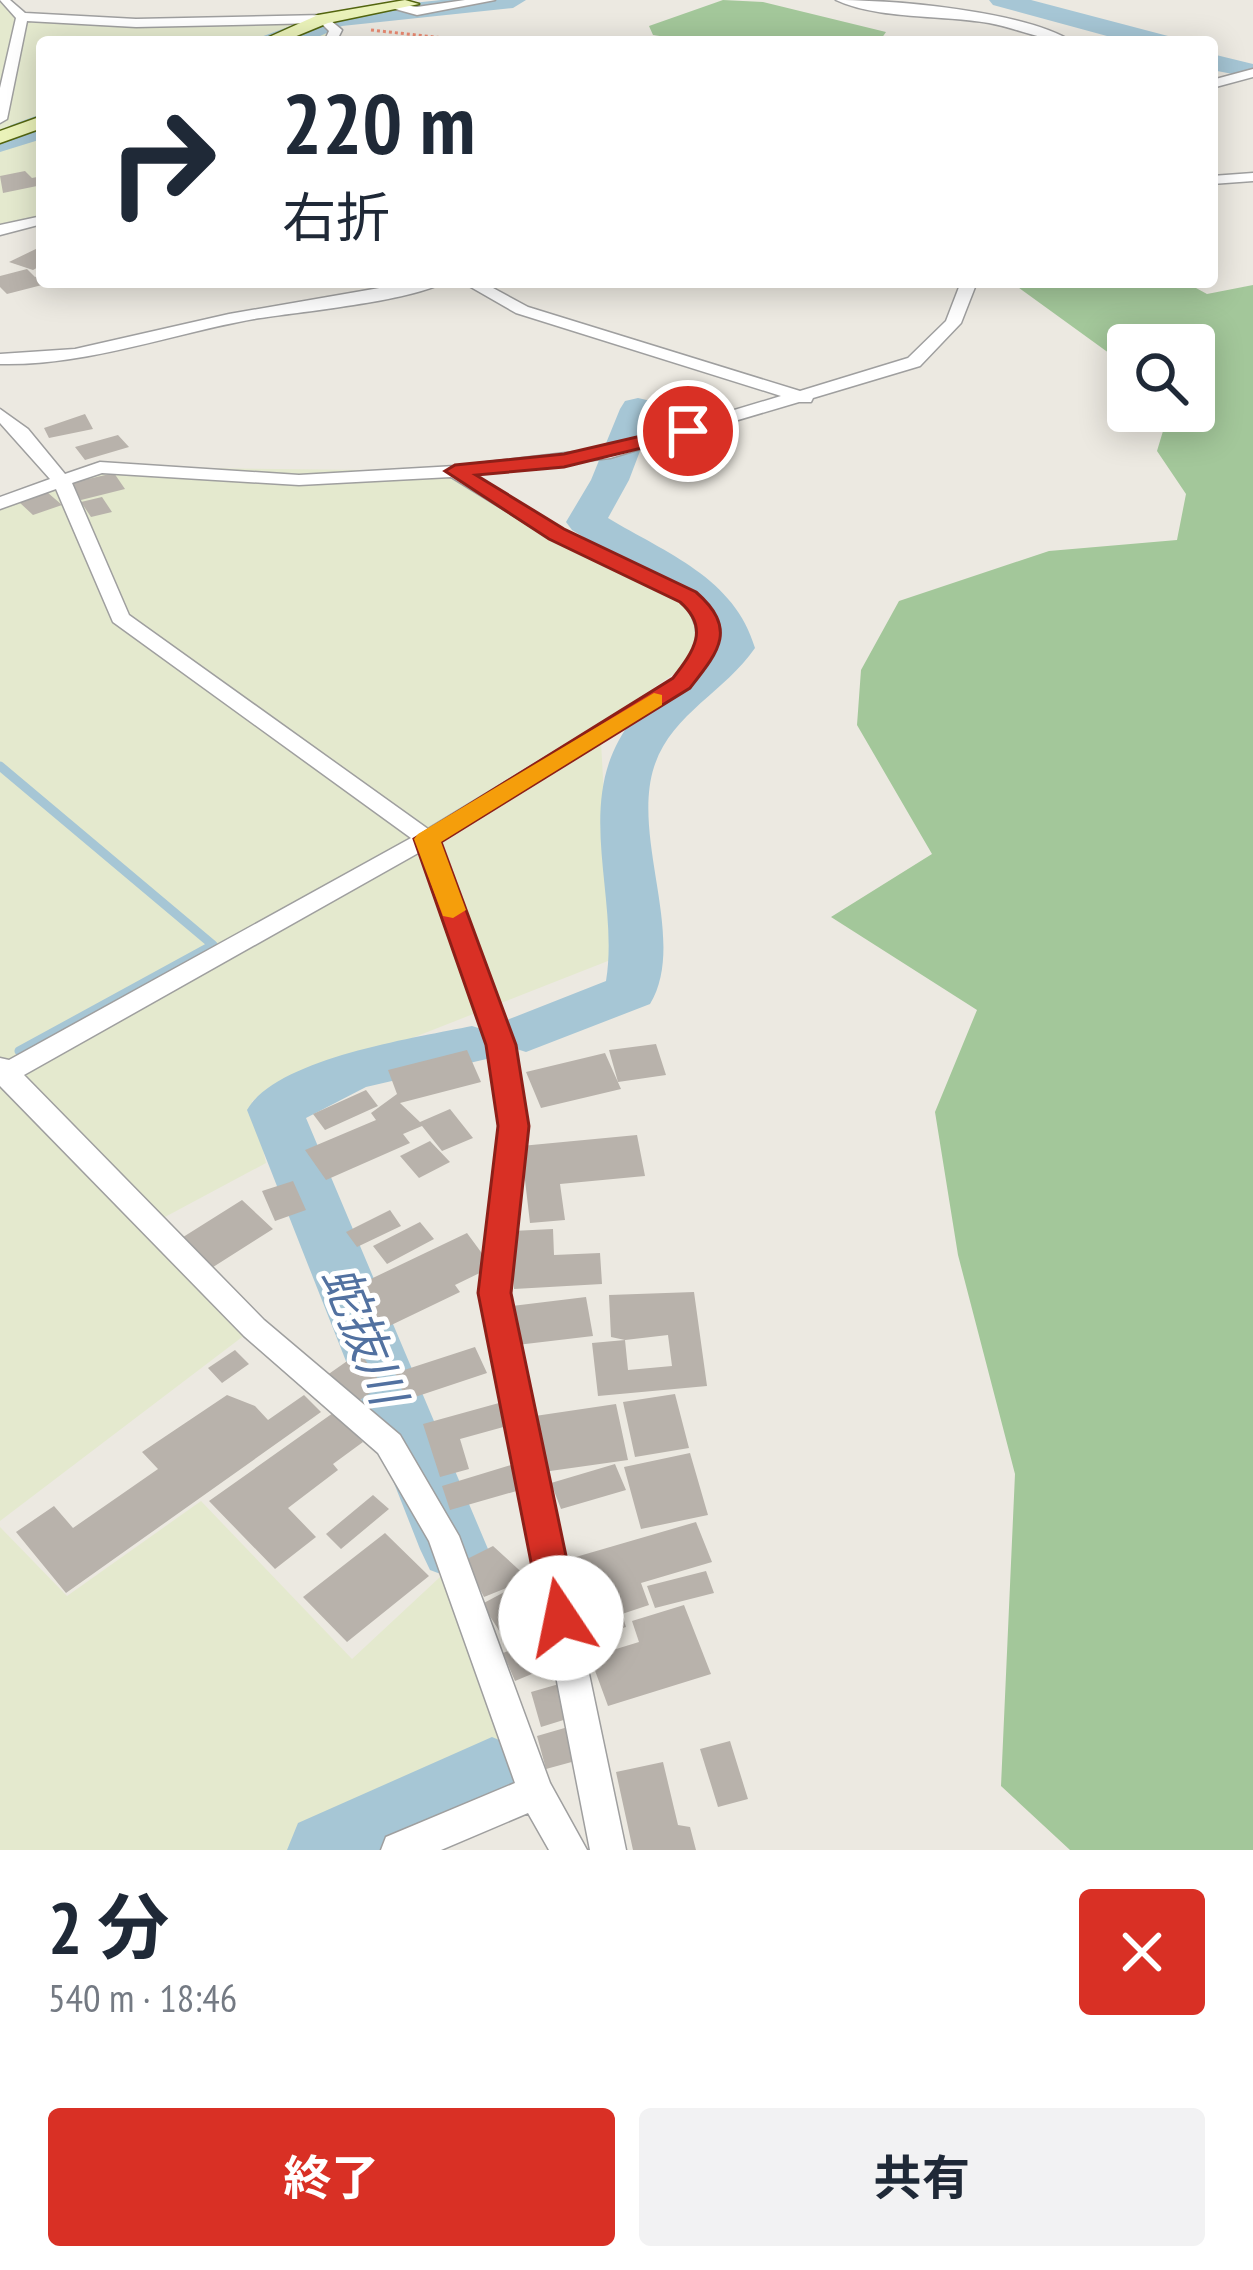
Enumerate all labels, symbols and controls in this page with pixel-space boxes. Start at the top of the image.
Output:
text: 220 m [282,68,475,177]
icon: right [84,84,240,240]
text: 右折 [282,182,390,252]
map controls [1107,324,1215,432]
button: search [1107,324,1215,432]
pin [637,380,739,482]
icon: arrive [655,398,721,464]
water label: 蛇抜川 [309,1256,423,1418]
position arrow [498,1555,624,1681]
text: 2 分 [48,1880,169,1973]
button: close [1079,1889,1205,2015]
text: 540 m · 18:46 [48,1972,237,2023]
button: 終了 [48,2108,615,2246]
button: 共有 [639,2108,1205,2246]

